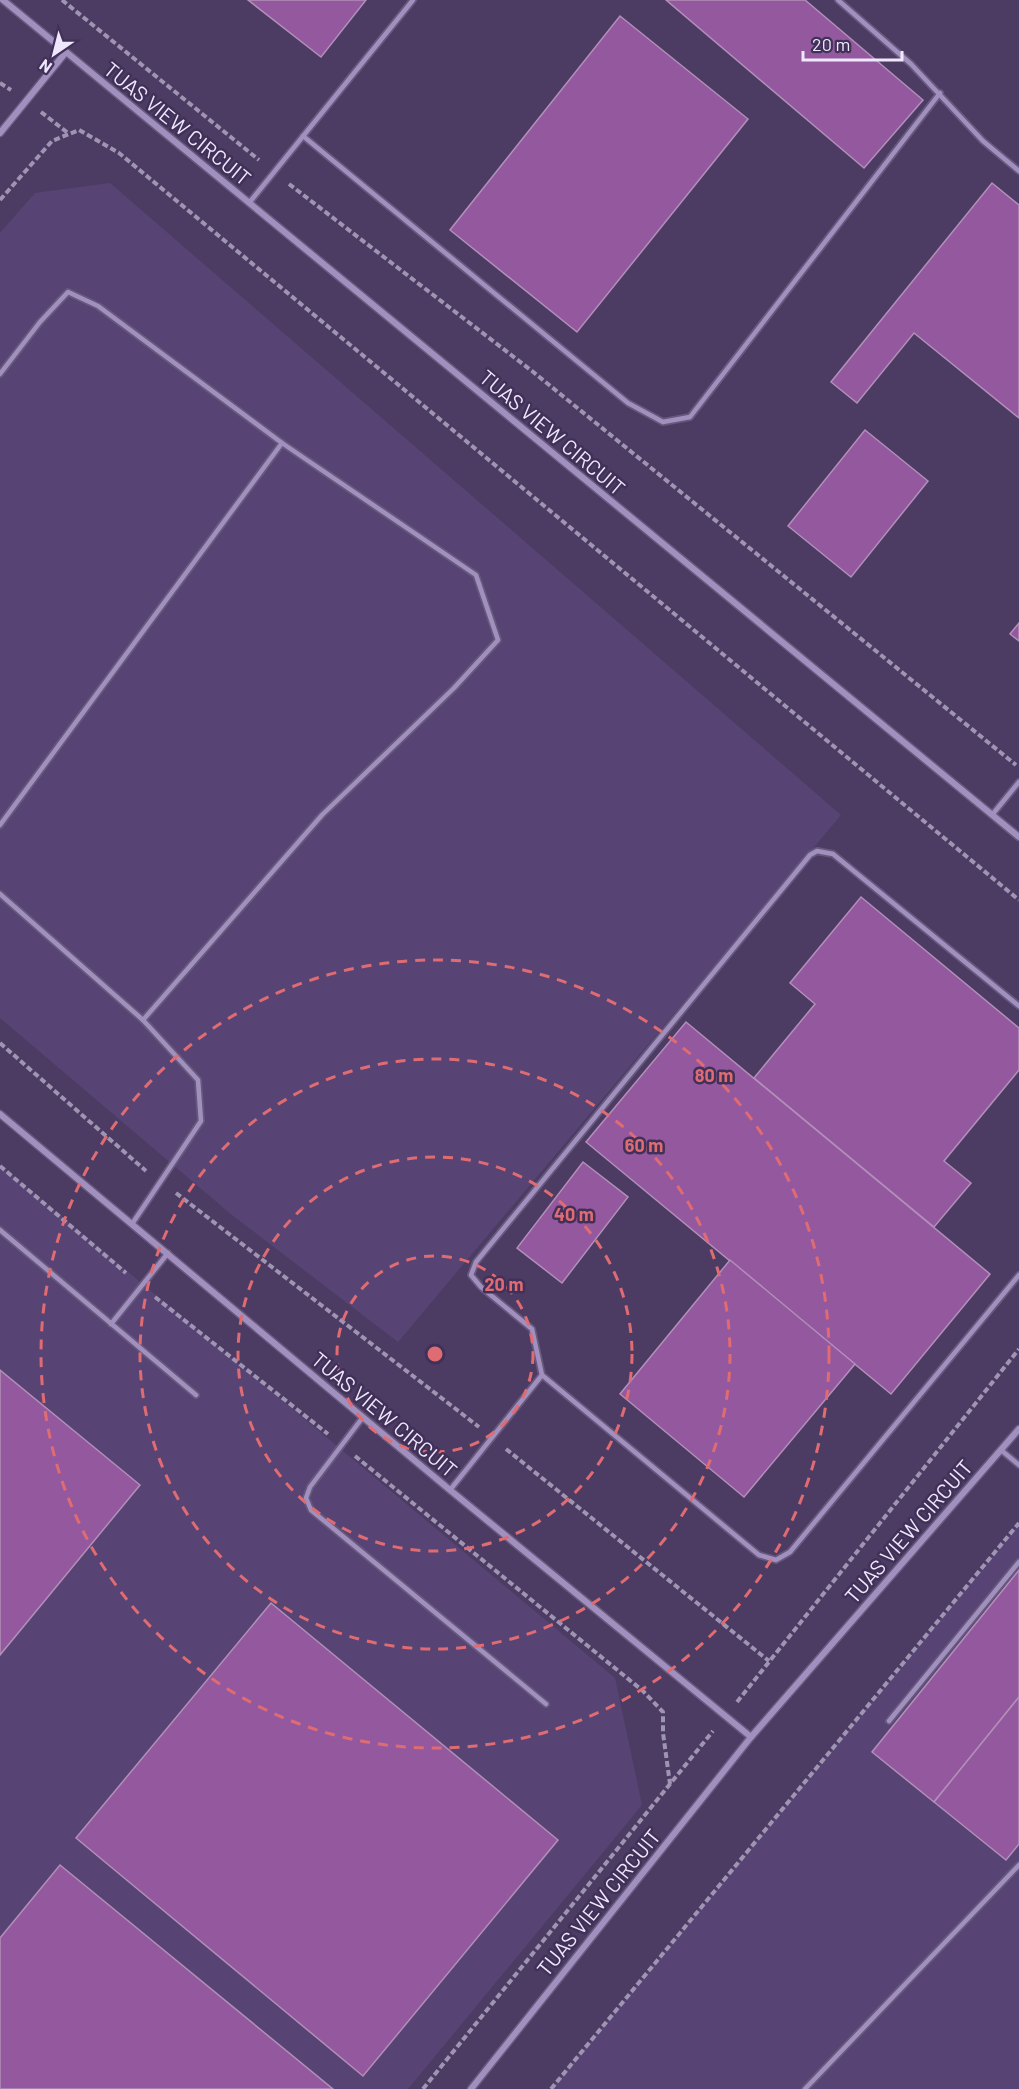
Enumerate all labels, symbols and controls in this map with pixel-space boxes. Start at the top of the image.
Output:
north arrow [24,24,84,84]
scale bar [803,24,902,62]
text: 20 m [812,33,850,55]
text: N [35,56,55,78]
street label: TUAS VIEW CIRCUIT [99,56,257,190]
street label: TUAS VIEW CIRCUIT [475,364,631,500]
text: 80 m [695,1064,733,1086]
text: 60 m [625,1134,663,1156]
text: 40 m [554,1203,594,1225]
text: 20 m [485,1273,523,1295]
centre of rings [425,1344,445,1364]
street label: TUAS VIEW CIRCUIT [307,1346,463,1482]
street label: TUAS VIEW CIRCUIT [839,1454,977,1608]
street label: TUAS VIEW CIRCUIT [531,1823,665,1981]

